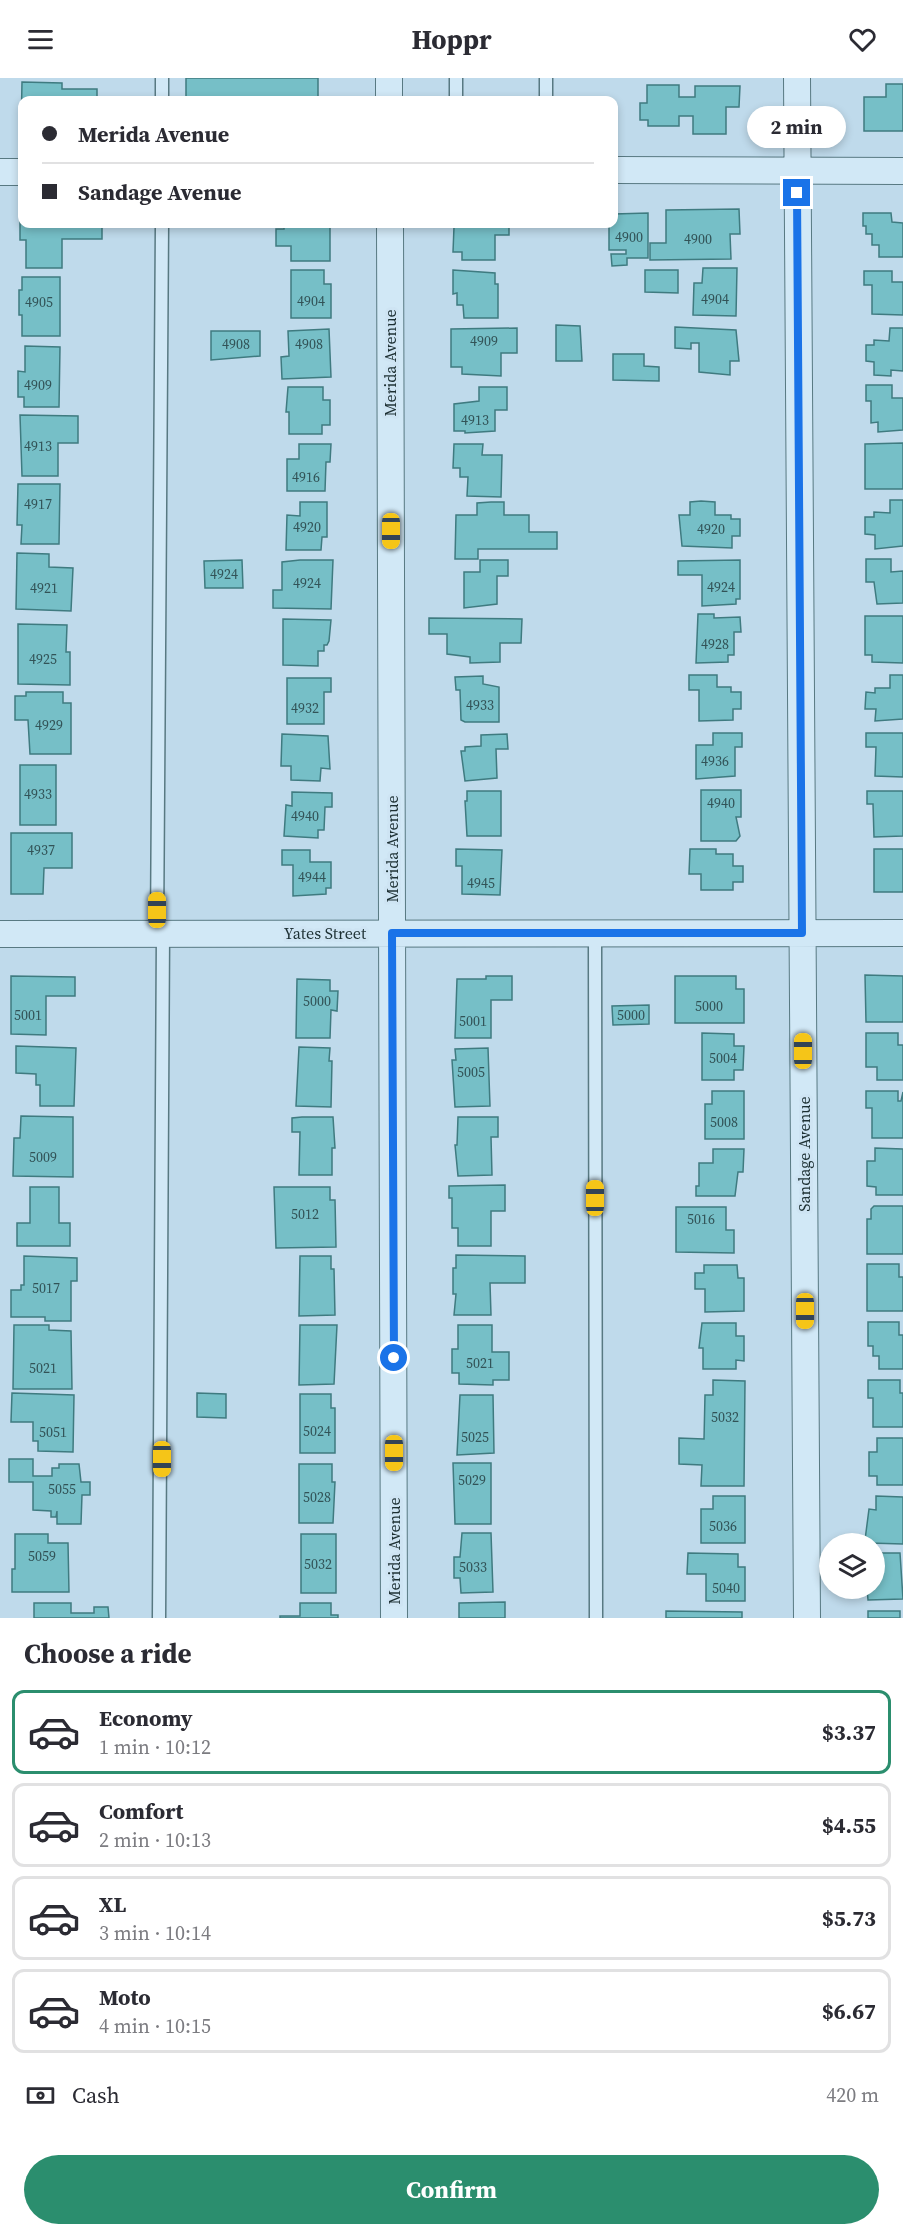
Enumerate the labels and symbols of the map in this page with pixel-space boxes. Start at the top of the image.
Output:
callout: 2 min [748,106,846,148]
route end [783,179,810,206]
house number: 4900 [615,227,643,247]
house number: 4900 [684,229,712,249]
house number: 4904 [701,289,729,309]
house number: 4904 [297,291,325,311]
house number: 4905 [25,292,53,312]
street label: Merida Avenue [379,309,401,417]
house number: 4909 [470,331,498,351]
house number: 4908 [222,334,250,354]
house number: 4908 [295,334,323,354]
house number: 4909 [24,375,52,395]
house number: 4913 [461,410,489,430]
house number: 4913 [24,436,52,456]
house number: 4916 [292,467,320,487]
house number: 4917 [24,494,52,514]
car [382,513,400,549]
house number: 4920 [293,517,321,537]
house number: 4920 [697,519,725,539]
house number: 4924 [210,564,238,584]
house number: 4924 [293,573,321,593]
house number: 4924 [707,577,735,597]
house number: 4921 [30,578,58,598]
house number: 4928 [701,634,729,654]
house number: 4925 [29,649,57,669]
house number: 4933 [466,695,494,715]
house number: 4932 [291,698,319,718]
house number: 4929 [35,715,63,735]
house number: 4936 [701,751,729,771]
house number: 4933 [24,784,52,804]
house number: 4940 [707,793,735,813]
street label: Merida Avenue [381,795,403,903]
house number: 4940 [291,806,319,826]
house number: 4937 [27,840,55,860]
house number: 4944 [298,867,326,887]
house number: 4945 [467,873,495,893]
car [148,892,166,928]
street label: Yates Street [284,922,367,944]
house number: 5000 [303,991,331,1011]
house number: 5000 [695,996,723,1016]
house number: 5001 [14,1005,42,1025]
house number: 5000 [617,1005,645,1025]
house number: 5001 [459,1011,487,1031]
car [794,1033,812,1069]
house number: 5004 [709,1048,737,1068]
house number: 5005 [457,1062,485,1082]
street label: Sandage Avenue [793,1096,815,1212]
house number: 5008 [710,1112,738,1132]
house number: 5009 [29,1147,57,1167]
car [586,1180,604,1216]
house number: 5012 [291,1204,319,1224]
house number: 5016 [687,1209,715,1229]
house number: 5017 [32,1278,60,1298]
car [796,1293,814,1329]
route start [380,1344,407,1371]
house number: 5021 [466,1353,494,1373]
house number: 5021 [29,1358,57,1378]
house number: 5032 [711,1407,739,1427]
house number: 5024 [303,1421,331,1441]
house number: 5051 [39,1422,67,1442]
house number: 5025 [461,1427,489,1447]
car [385,1435,403,1471]
car [153,1441,171,1477]
house number: 5029 [458,1470,486,1490]
house number: 5055 [48,1479,76,1499]
house number: 5028 [303,1487,331,1507]
street label: Merida Avenue [383,1497,405,1605]
house number: 5036 [709,1516,737,1536]
house number: 5059 [28,1546,56,1566]
house number: 5032 [304,1554,332,1574]
house number: 5033 [459,1557,487,1577]
house number: 5040 [712,1578,740,1598]

